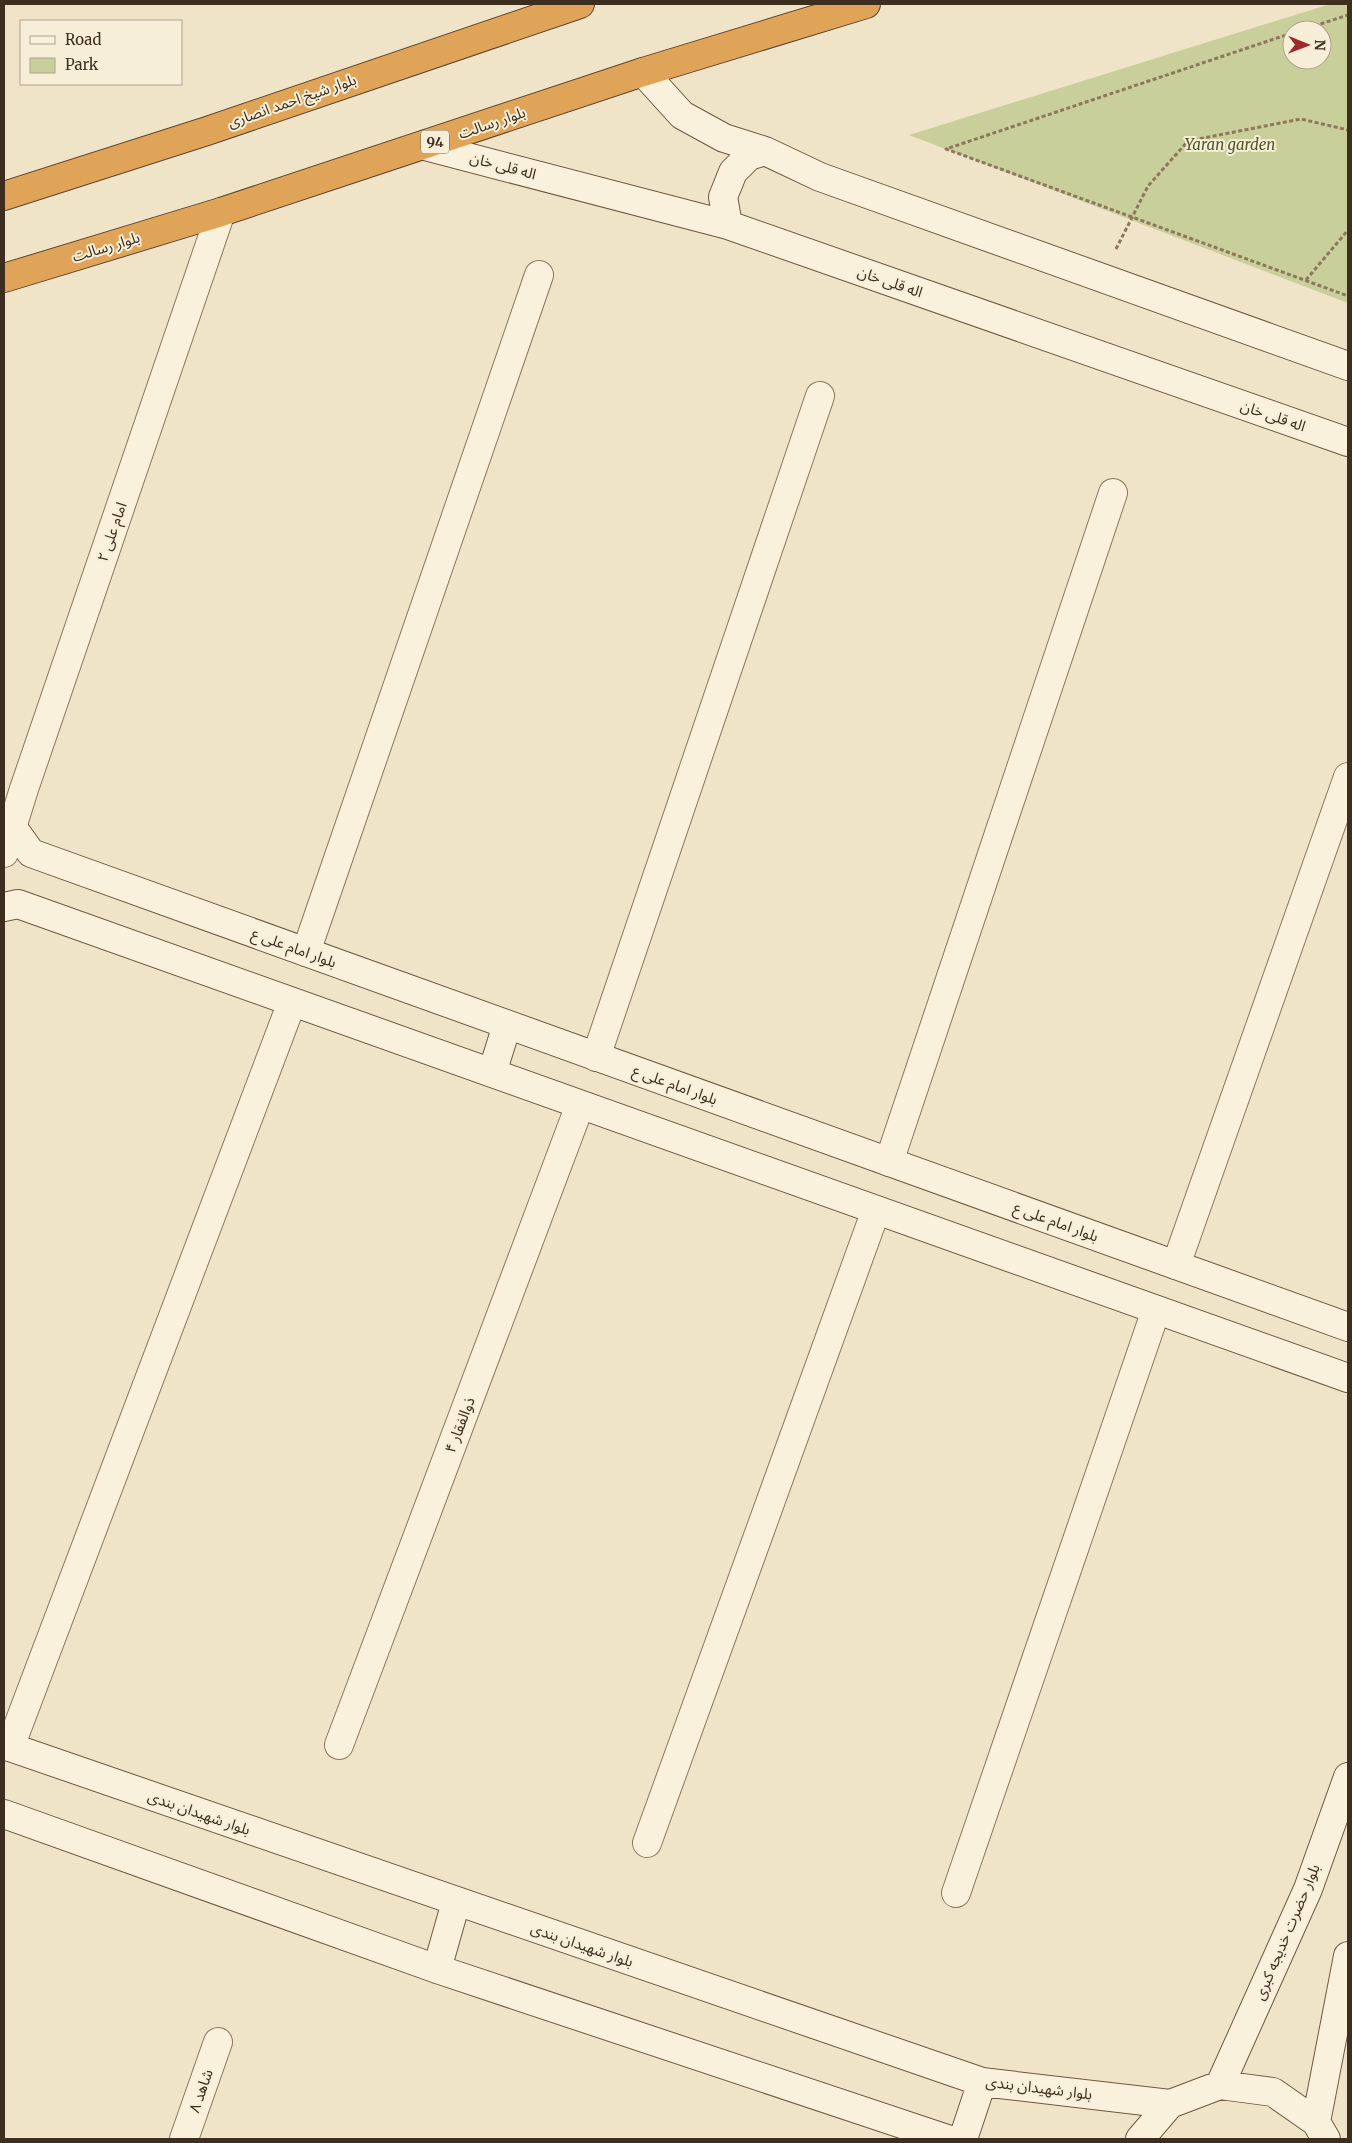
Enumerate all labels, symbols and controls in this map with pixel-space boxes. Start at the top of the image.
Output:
legend [20,20,182,85]
north arrow [1282,20,1332,70]
text: Road [65,30,101,49]
text: N [1311,40,1329,51]
text: Park [65,55,99,74]
street label: بلوار شیخ احمد انصاری [225,70,360,134]
street label: بلوار رسالت [456,102,528,143]
road number: 94 [421,130,449,154]
park label: Yaran garden [1185,135,1275,154]
street label: اله قلی خان [468,148,538,183]
street label: بلوار رسالت [70,227,142,266]
street label: اله قلی خان [855,262,925,302]
street label: اله قلی خان [1238,396,1308,436]
street label: امام علی ۲ [92,499,132,565]
street label: بلوار امام علی ع [248,923,339,975]
street label: بلوار امام علی ع [629,1060,720,1112]
street label: بلوار امام علی ع [1010,1197,1101,1249]
street label: ذوالفقار ۴ [440,1394,479,1455]
street label: بلوار شهیدان بندی [145,1786,253,1839]
street label: بلوار حضرت خدیجه کبری [1249,1861,1324,2003]
street label: بلوار شهیدان بندی [528,1918,636,1971]
street label: شاهد ۸ [184,2066,217,2115]
street label: بلوار شهیدان بندی [985,2072,1093,2103]

